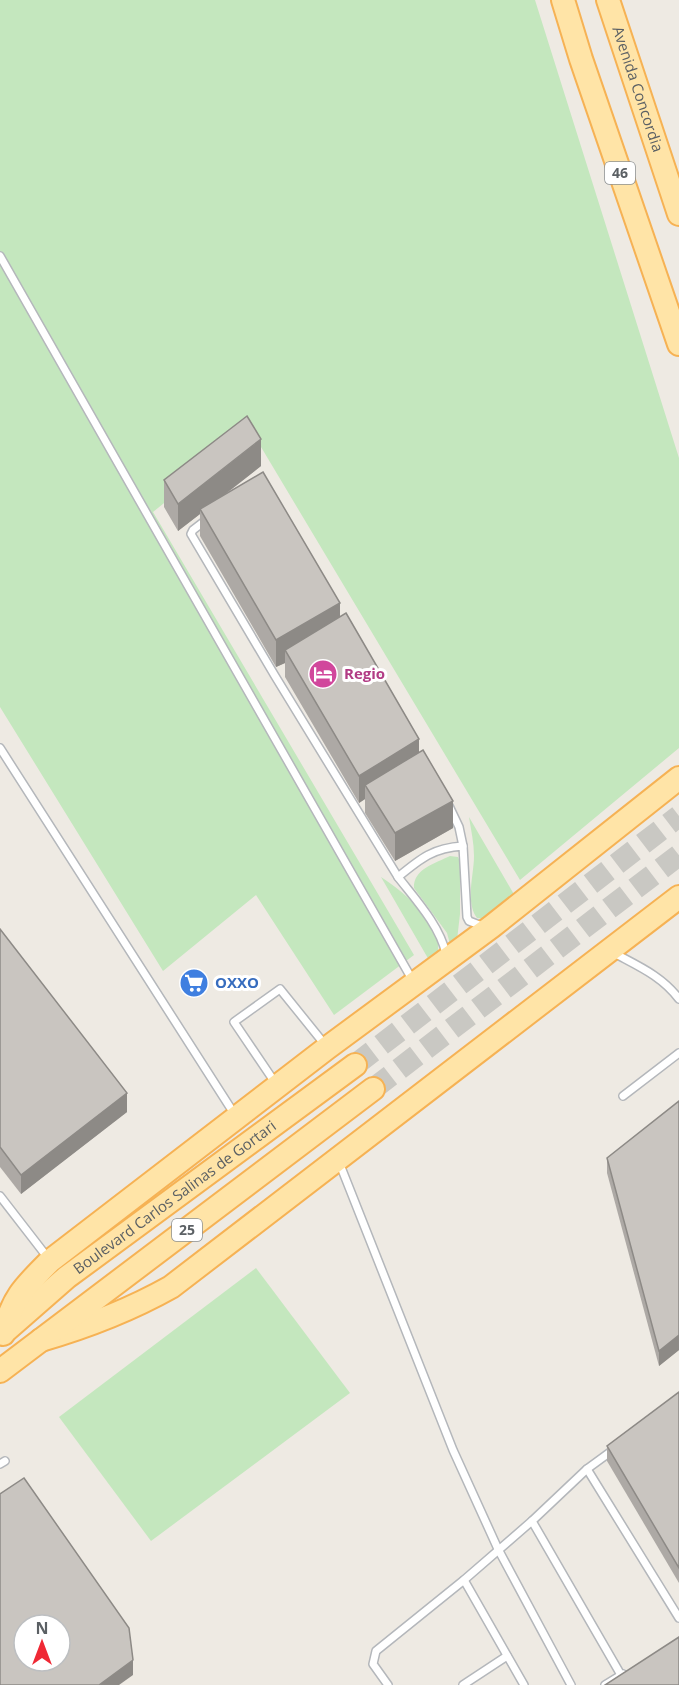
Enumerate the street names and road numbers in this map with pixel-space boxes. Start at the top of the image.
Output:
street label: Avenida Concordia [608,23,669,154]
road number: 46 [605,162,635,184]
street label: Boulevard Carlos Salinas de Gortari [69,1115,280,1278]
road number: 25 [172,1219,202,1241]

